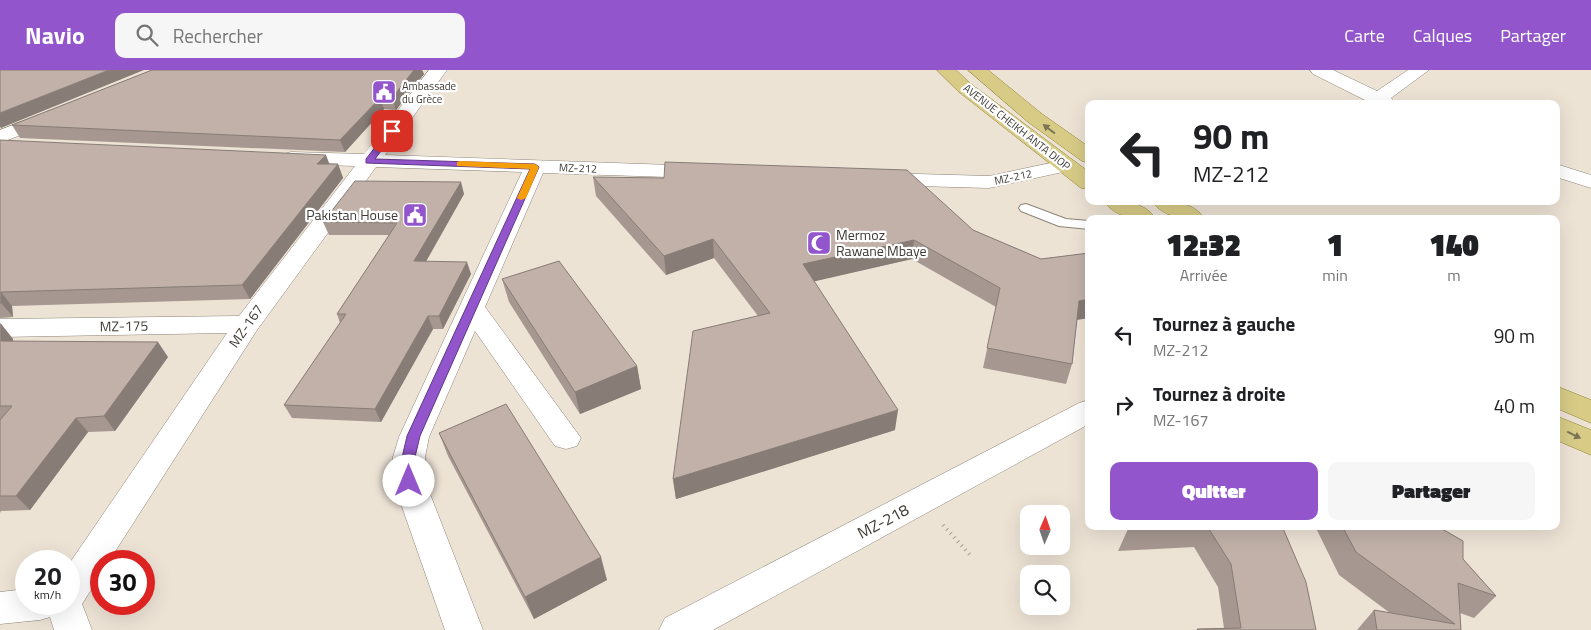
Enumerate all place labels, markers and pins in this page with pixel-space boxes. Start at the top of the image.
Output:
place label: Ambassade du Grèce [402,78,457,107]
public building icon: Ambassade du Grèce [371,79,397,105]
pin [371,110,413,152]
public building icon: Pakistan House [402,202,428,228]
place label: Pakistan House [306,204,398,225]
place label: Mermoz Rawane Mbaye [836,224,927,261]
mosque icon: Mermoz Rawane Mbaye [806,230,832,256]

